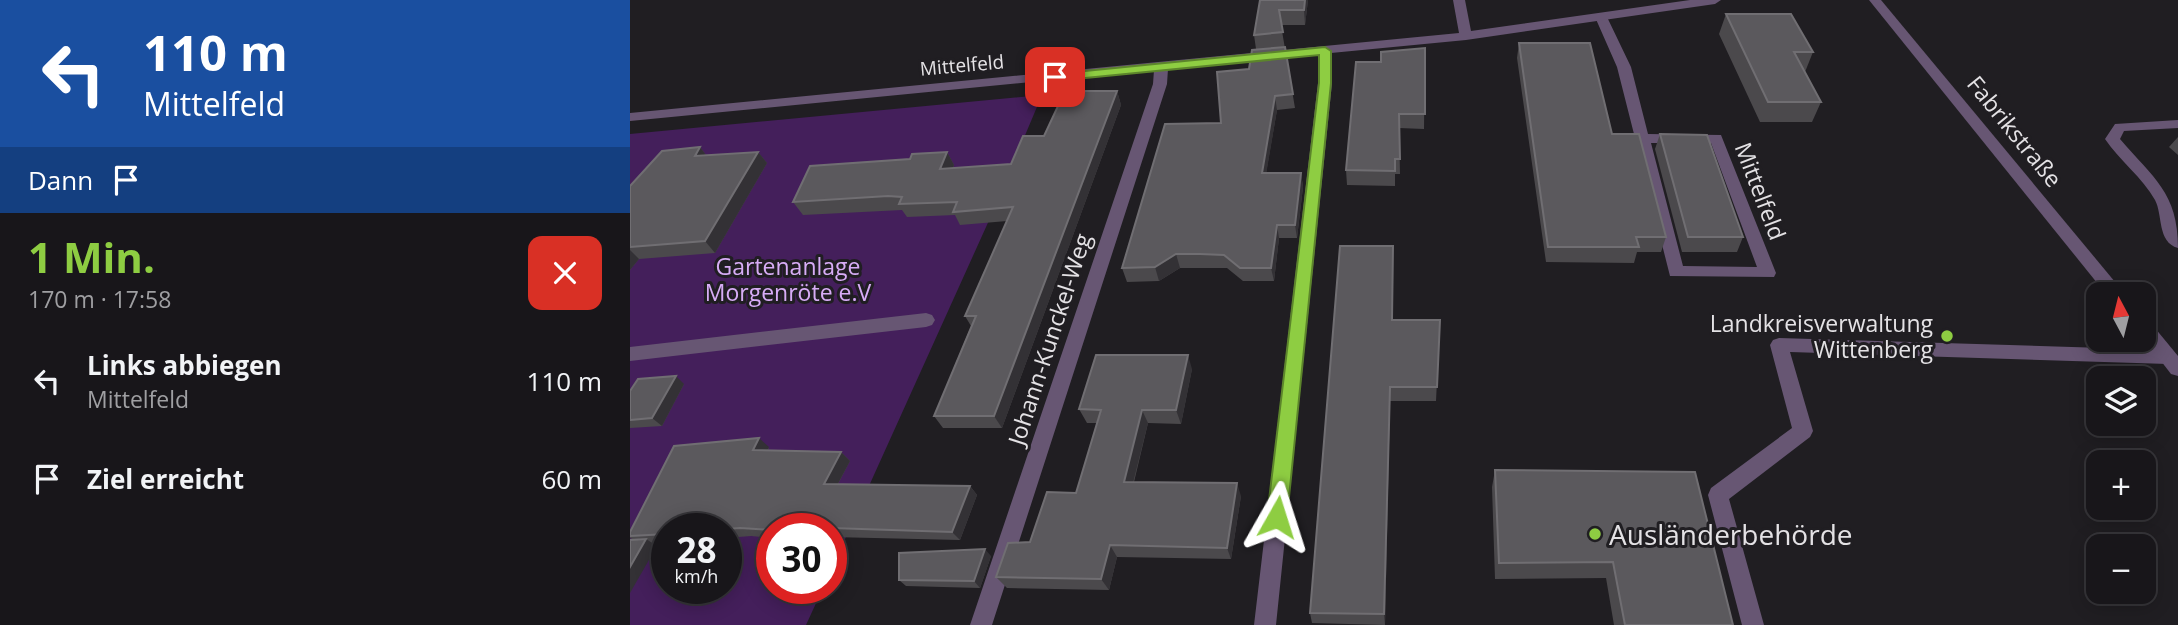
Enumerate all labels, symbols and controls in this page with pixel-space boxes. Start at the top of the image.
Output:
text: 110 m [143,19,288,85]
icon: left [28,28,119,119]
pin [1025,47,1085,107]
street label: Mittelfeld [919,48,1005,82]
icon: arrive [1036,58,1074,96]
street label: Fabrikstraße [1960,69,2070,193]
text: Mittelfeld [143,82,285,125]
street label: Mittelfeld [1728,138,1794,244]
icon: arrive [107,161,145,199]
text: Dann [28,162,93,198]
text: 1 Min. [28,228,155,285]
street label: Johann-Kunckel-Weg [999,229,1098,451]
button: close [528,236,602,310]
park label: Gartenanlage Morgenröte e.V [705,250,871,308]
north arrow [2086,282,2156,352]
map controls [2086,282,2156,604]
text: 170 m · 17:58 [28,283,171,315]
place label: Landkreisverwaltung Wittenberg [1710,307,1934,365]
marker: Landkreisverwaltung Wittenberg [1939,328,1955,344]
text: Links abbiegen [87,347,282,383]
icon: left [28,362,66,400]
text: 110 m [527,363,602,399]
button: layers [2086,366,2156,436]
text: Mittelfeld [87,383,189,415]
button: + [2086,450,2156,520]
icon: arrive [28,460,66,498]
text: Ziel erreicht [87,461,244,497]
text: 60 m [541,461,602,497]
position arrow [1240,480,1314,554]
speed limit sign: 30 [756,513,847,604]
place label: Ausländerbehörde [1609,515,1852,553]
text: 28 [676,526,717,573]
marker: Ausländerbehörde [1587,526,1603,542]
button: − [2086,534,2156,604]
text: km/h [675,564,718,588]

